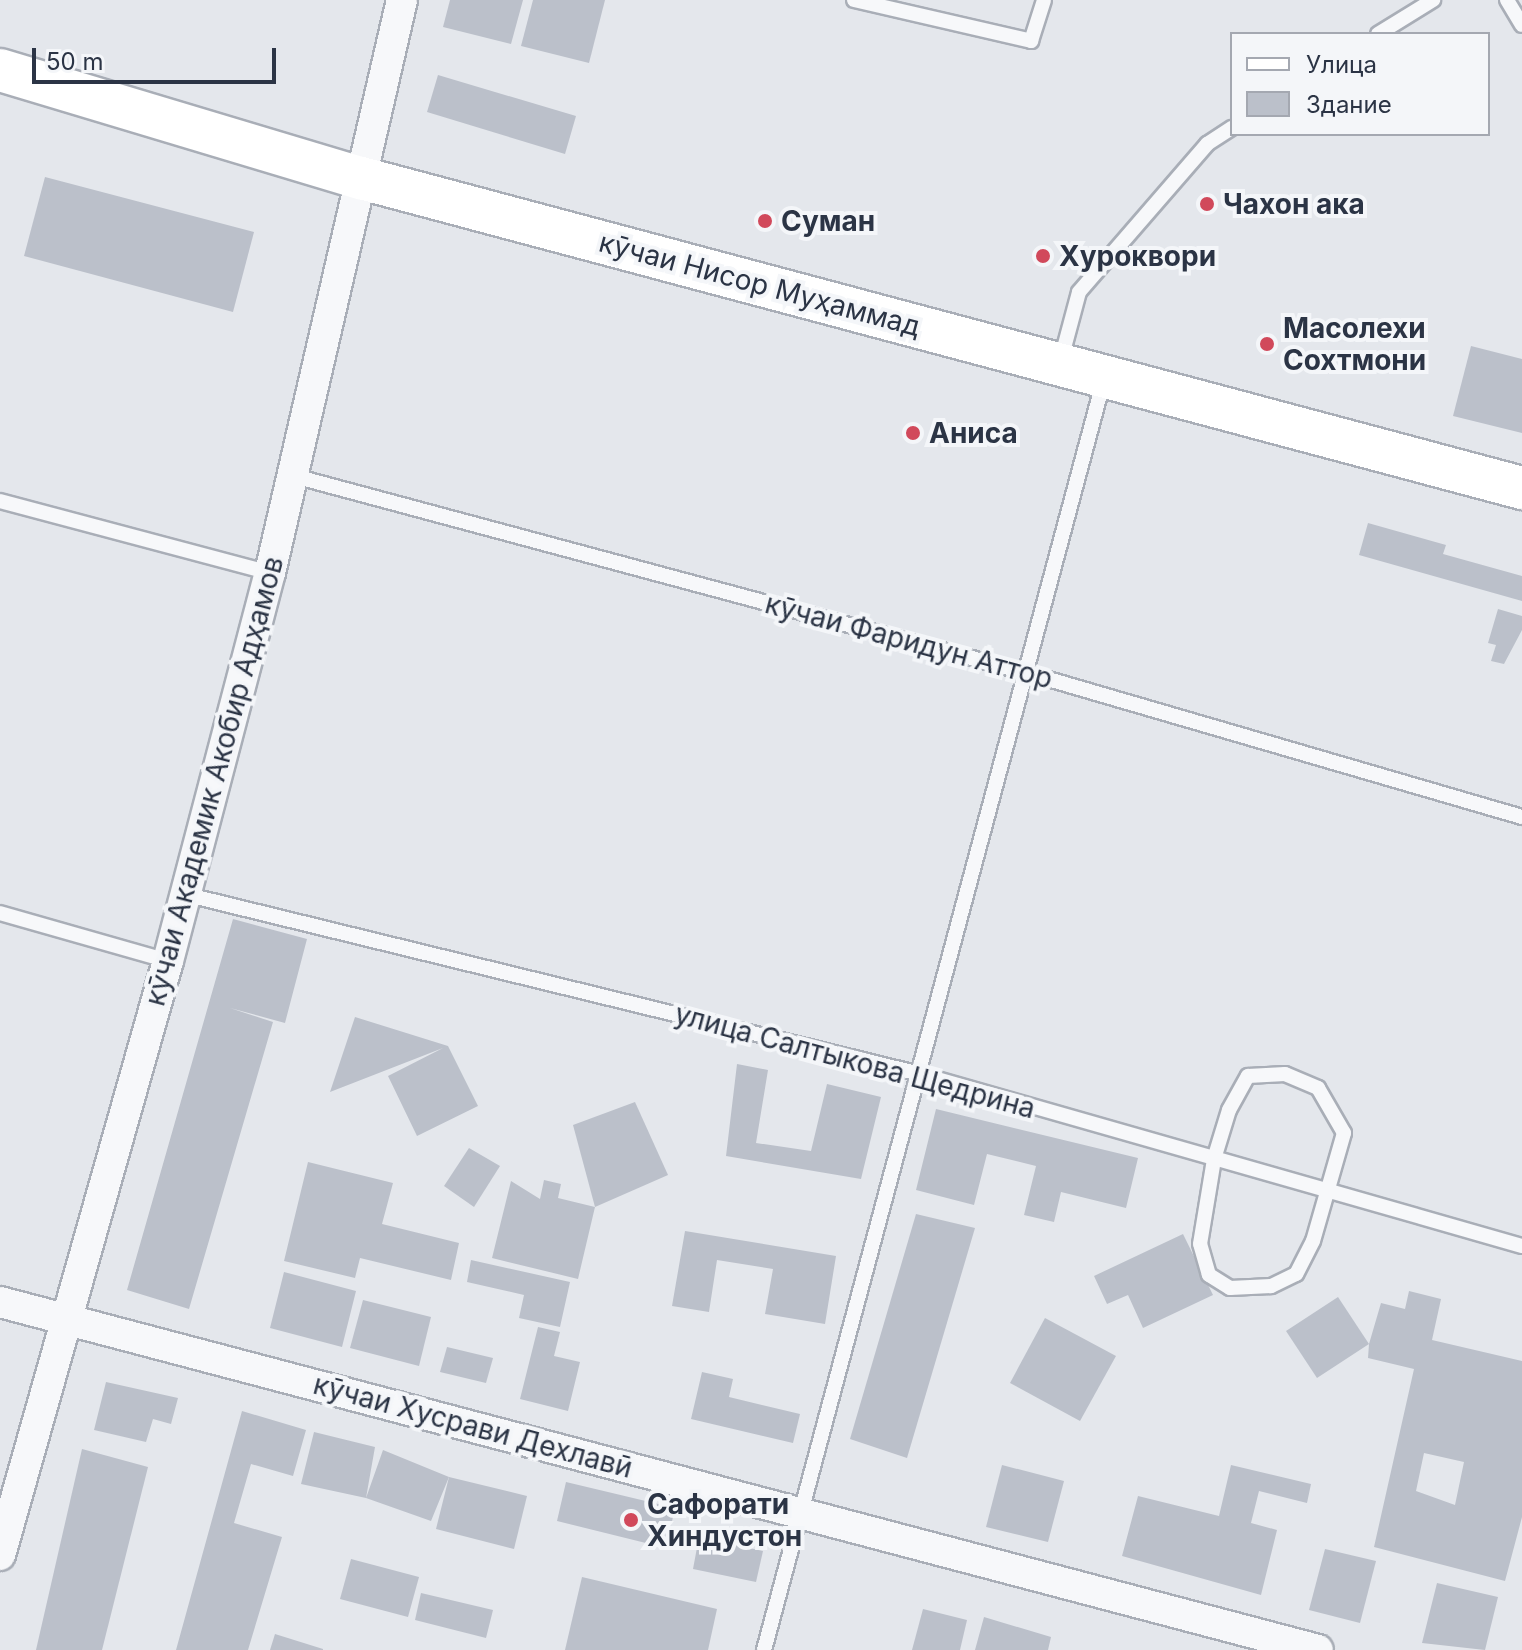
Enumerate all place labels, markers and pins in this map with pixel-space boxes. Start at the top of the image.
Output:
place label: Чахон ака [1223,187,1365,221]
marker: Чахон ака [1198,195,1216,213]
place label: Суман [781,204,875,238]
marker: Суман [756,212,774,230]
place label: Хуроквори [1059,239,1216,273]
marker: Хуроквори [1034,247,1052,265]
place label: Масолехи Сохтмони [1283,311,1426,377]
marker: Масолехи Сохтмони [1258,335,1276,353]
place label: Аниса [929,416,1018,450]
marker: Аниса [904,424,922,442]
place label: Сафорати Хиндустон [647,1487,802,1553]
marker: Сафорати Хиндустон [622,1511,640,1529]

